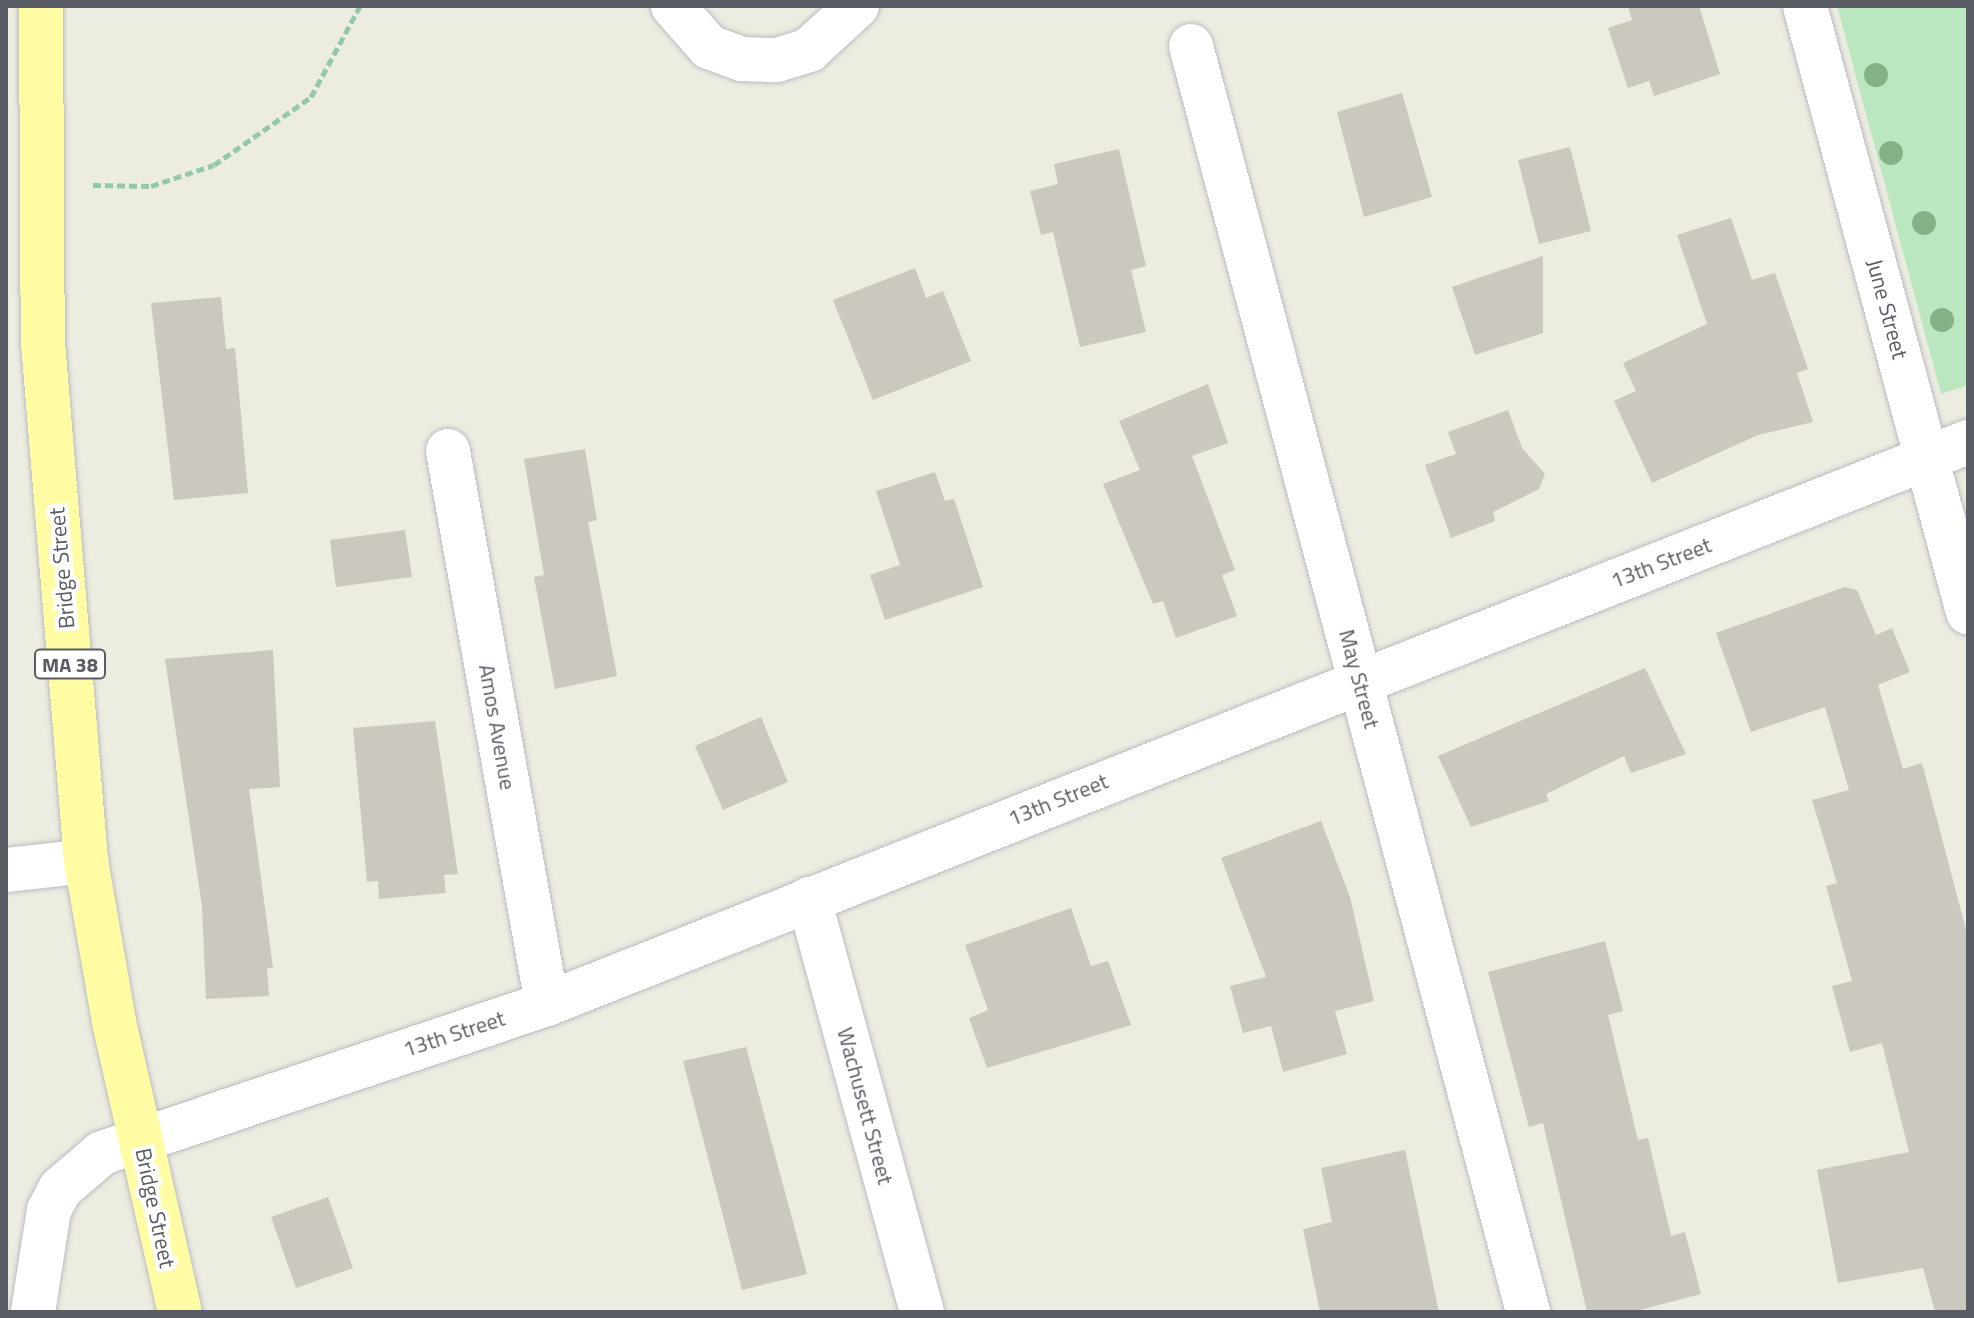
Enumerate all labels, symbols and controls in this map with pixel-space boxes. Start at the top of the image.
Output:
street label: June Street [1861,256,1913,362]
street label: Bridge Street [44,506,80,630]
street label: 13th Street [1607,532,1715,594]
street label: May Street [1333,627,1385,731]
road number: MA 38 [34,648,106,680]
street label: Amos Avenue [473,662,521,792]
street label: 13th Street [1004,768,1112,832]
street label: 13th Street [400,1005,508,1063]
street label: Wachusett Street [831,1025,899,1187]
street label: Bridge Street [129,1146,181,1270]

